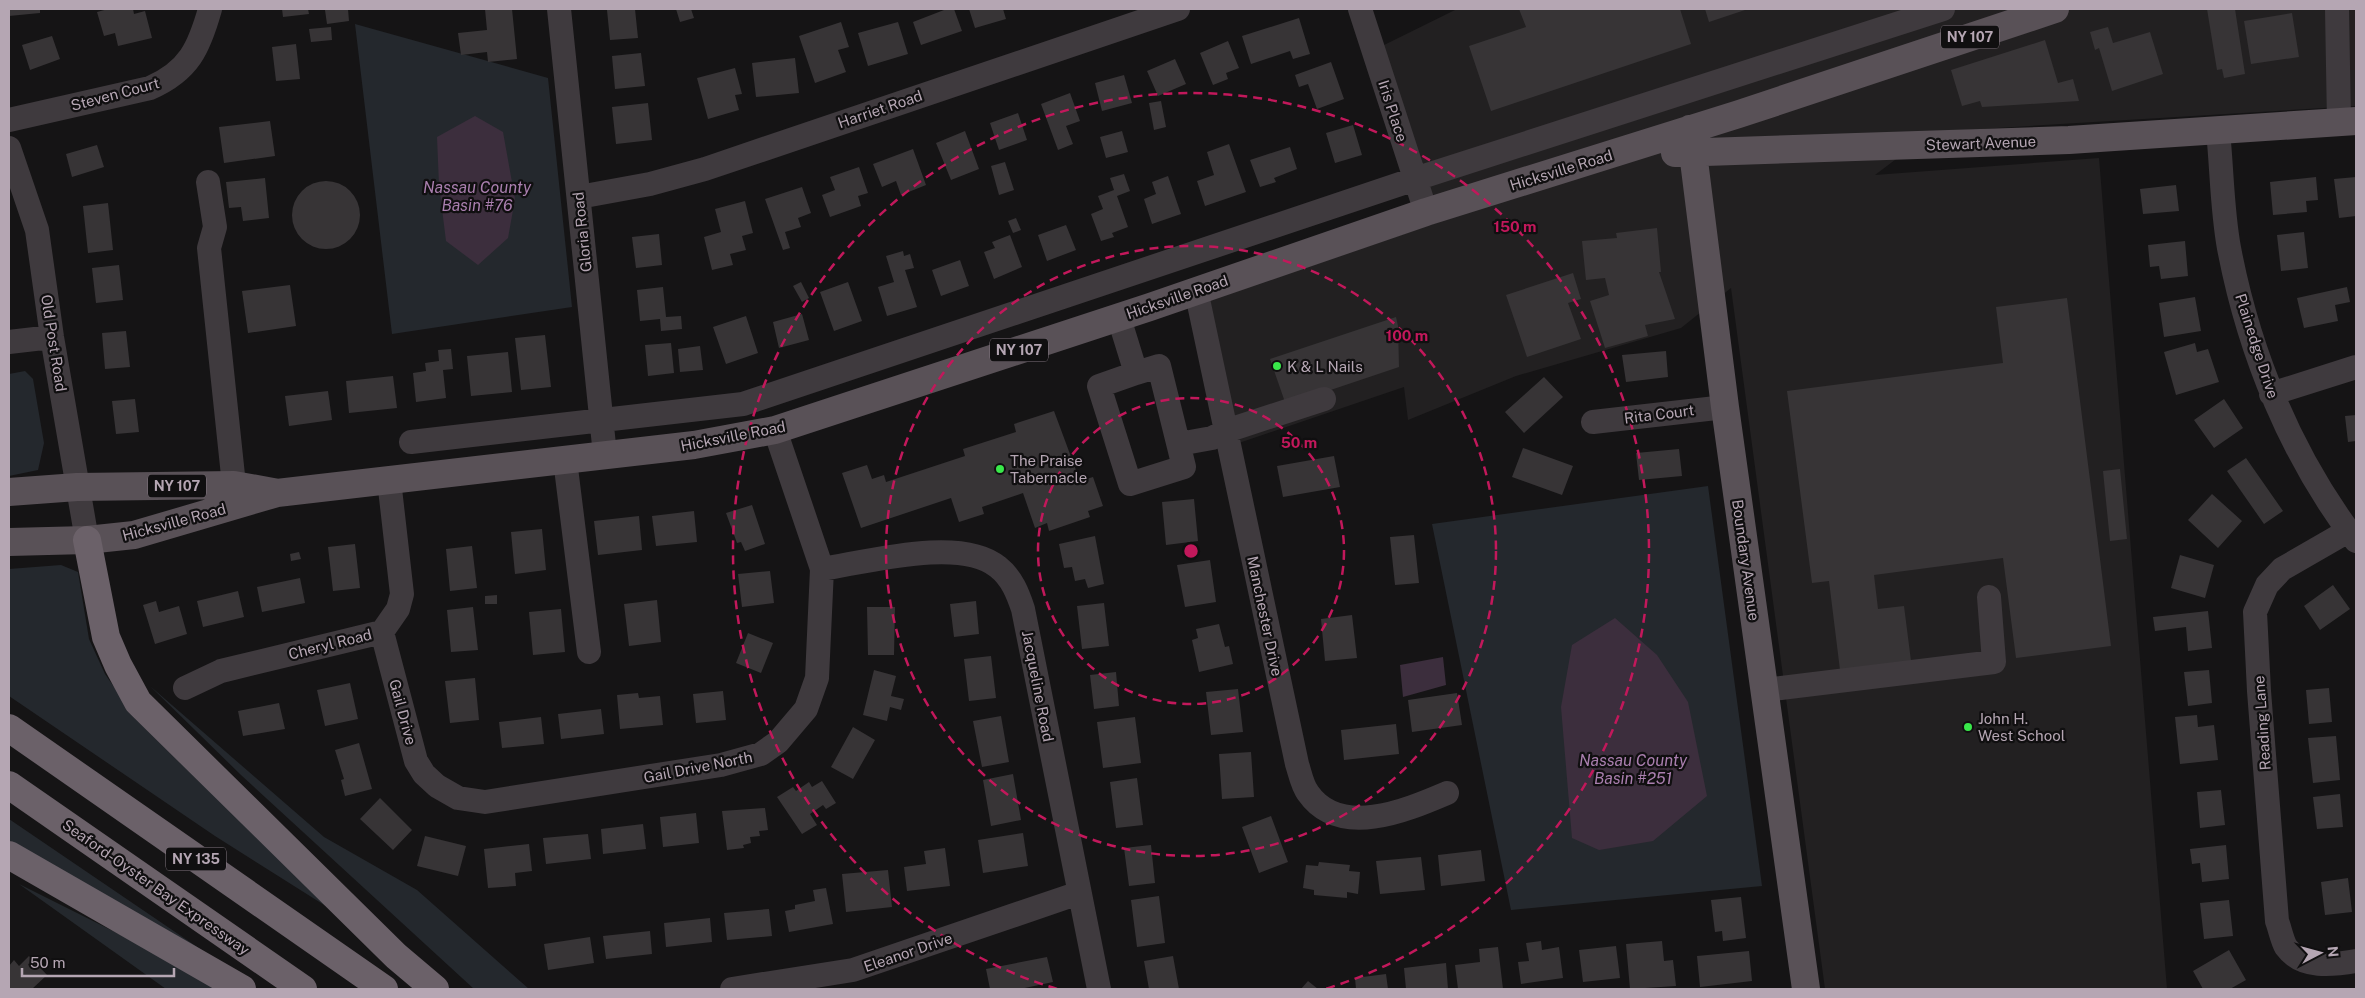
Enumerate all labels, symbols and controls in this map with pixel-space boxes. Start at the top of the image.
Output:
road number: NY 107 [1941,26,1999,48]
street label: Steven Court [69,74,161,114]
street label: Iris Place [1375,78,1411,144]
street label: Harriet Road [835,87,925,131]
street label: Stewart Avenue [1926,133,2036,153]
street label: Hicksville Road [1508,146,1614,194]
water label: Nassau County Basin #76 [423,178,532,215]
street label: Gloria Road [569,191,595,273]
text: 150 m [1493,218,1537,235]
street label: Hicksville Road [1124,272,1230,322]
street label: Plainedge Drive [2232,291,2282,401]
street label: Old Post Road [38,293,70,393]
text: 100 m [1386,327,1428,344]
road number: NY 107 [990,338,1048,362]
place label: K & L Nails [1287,358,1363,375]
marker: K & L Nails [1271,360,1283,372]
street label: Rita Court [1623,401,1695,427]
street label: Hicksville Road [679,417,787,455]
text: 50 m [1281,434,1317,451]
place label: The Praise Tabernacle [1010,452,1087,486]
marker: The Praise Tabernacle [994,463,1006,475]
road number: NY 107 [148,474,206,498]
street label: Boundary Avenue [1729,498,1763,622]
street label: Hicksville Road [120,500,228,544]
centre of rings [1182,542,1200,560]
street label: Manchester Drive [1244,554,1286,678]
street label: Cheryl Road [287,625,373,663]
street label: Jacqueline Road [1019,629,1057,743]
street label: Reading Lane [2250,675,2274,771]
street label: Gail Drive [386,677,420,747]
place label: John H. West School [1978,710,2065,744]
marker: John H. West School [1962,721,1974,733]
street label: Gail Drive North [642,748,754,786]
water label: Nassau County Basin #251 [1579,751,1688,788]
street label: Seaford-Oyster Bay Expressway [59,816,253,958]
road number: NY 135 [166,848,226,871]
north arrow [2295,928,2345,978]
street label: Eleanor Drive [861,929,955,975]
text: N [2324,945,2341,958]
scale bar [22,946,175,978]
text: 50 m [30,954,65,971]

